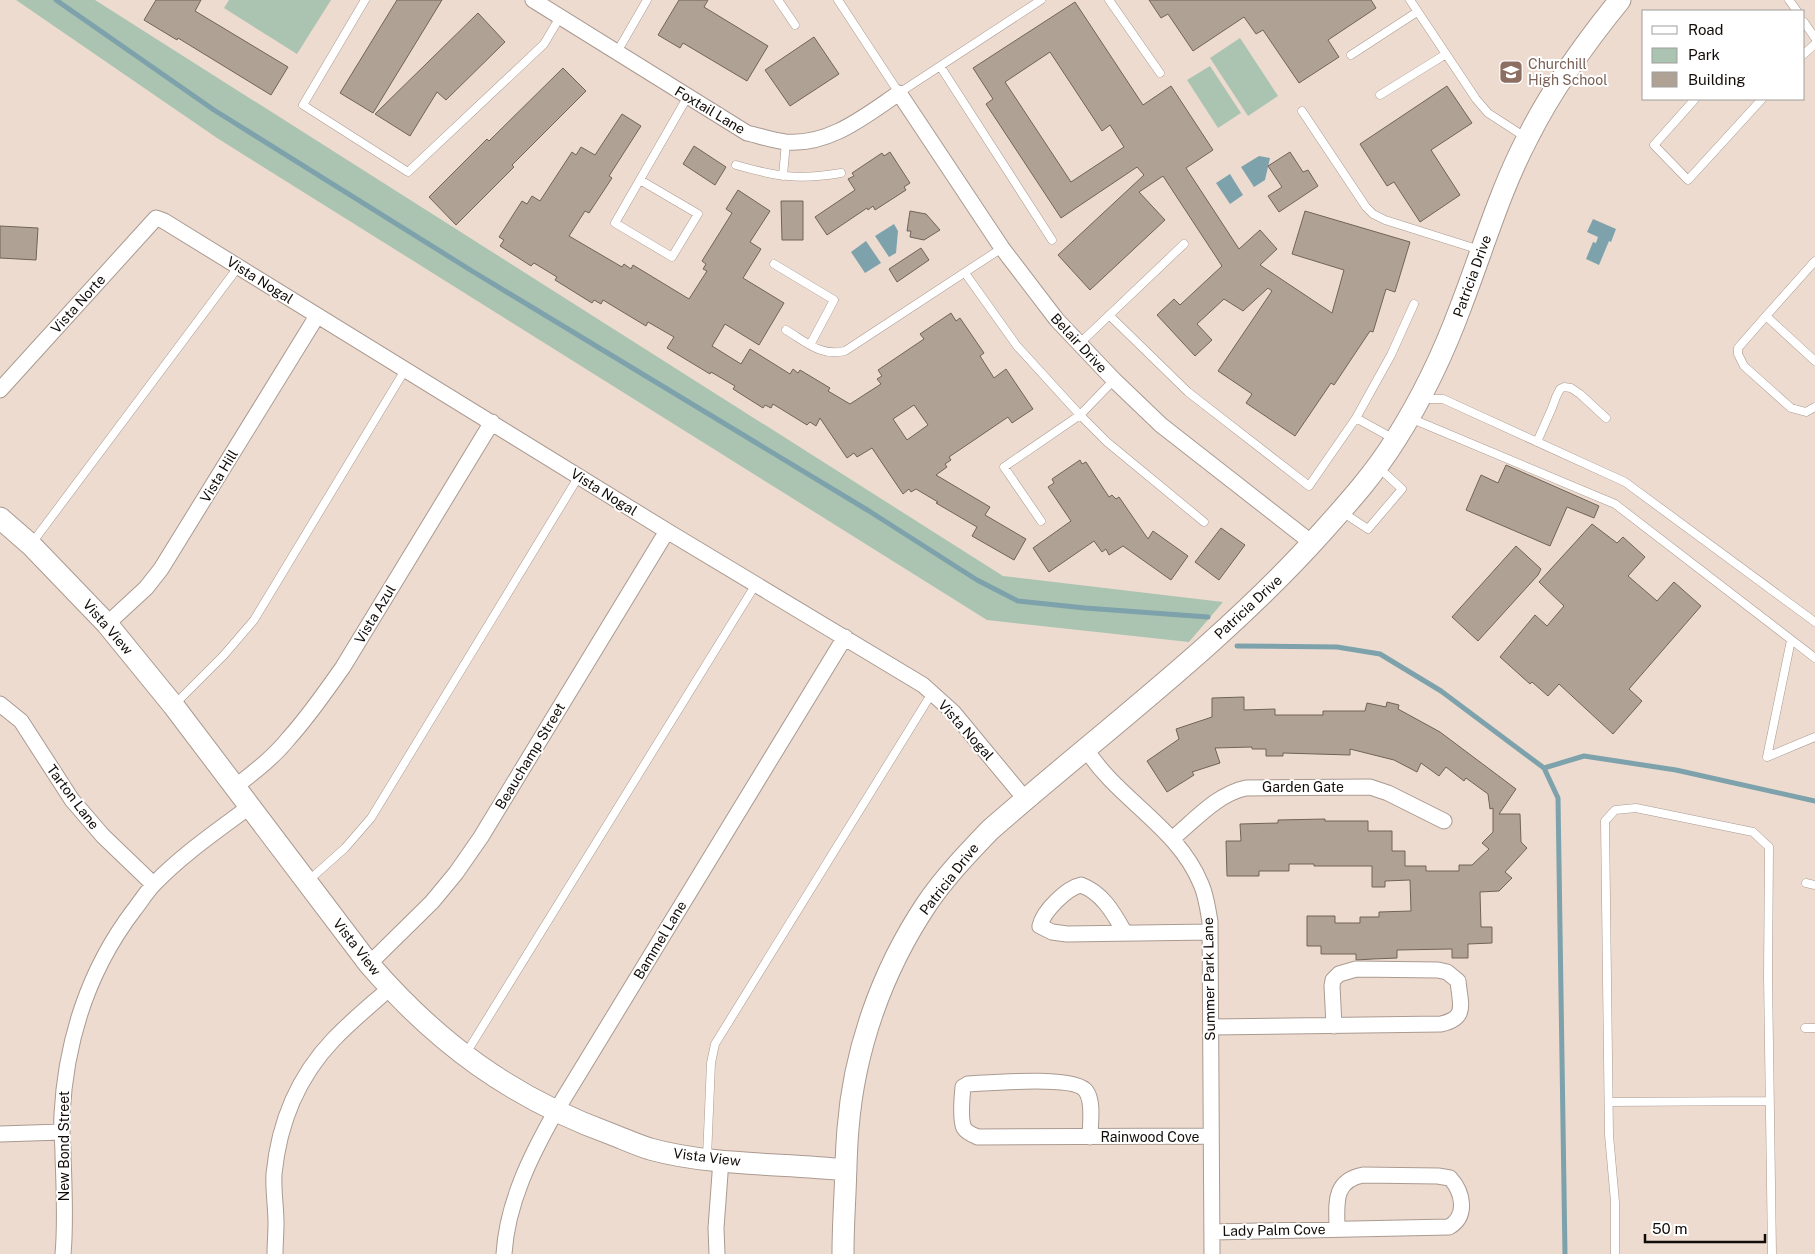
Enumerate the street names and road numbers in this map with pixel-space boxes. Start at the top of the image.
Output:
street label: Foxtail Lane [672,83,748,137]
street label: Patricia Drive [1450,233,1494,319]
street label: Vista Nogal [224,253,296,307]
street label: Vista Norte [48,271,108,337]
street label: Belair Drive [1047,310,1111,376]
street label: Vista Hill [197,447,241,505]
street label: Vista Nogal [568,465,640,519]
street label: Patricia Drive [1211,572,1285,642]
street label: Vista Azul [351,582,399,646]
street label: Vista View [80,596,136,658]
street label: Vista Nogal [935,697,997,763]
street label: Beauchamp Street [492,700,568,812]
street label: Tarton Lane [44,762,103,833]
street label: Garden Gate [1262,779,1344,795]
street label: Patricia Drive [916,840,982,918]
street label: Bammel Lane [630,898,690,982]
street label: Vista View [330,915,384,979]
street label: Summer Park Lane [1200,917,1218,1041]
street label: New Bond Street [56,1091,72,1201]
street label: Rainwood Cove [1100,1129,1200,1145]
street label: Vista View [672,1145,742,1169]
street label: Lady Palm Cove [1222,1221,1326,1239]

